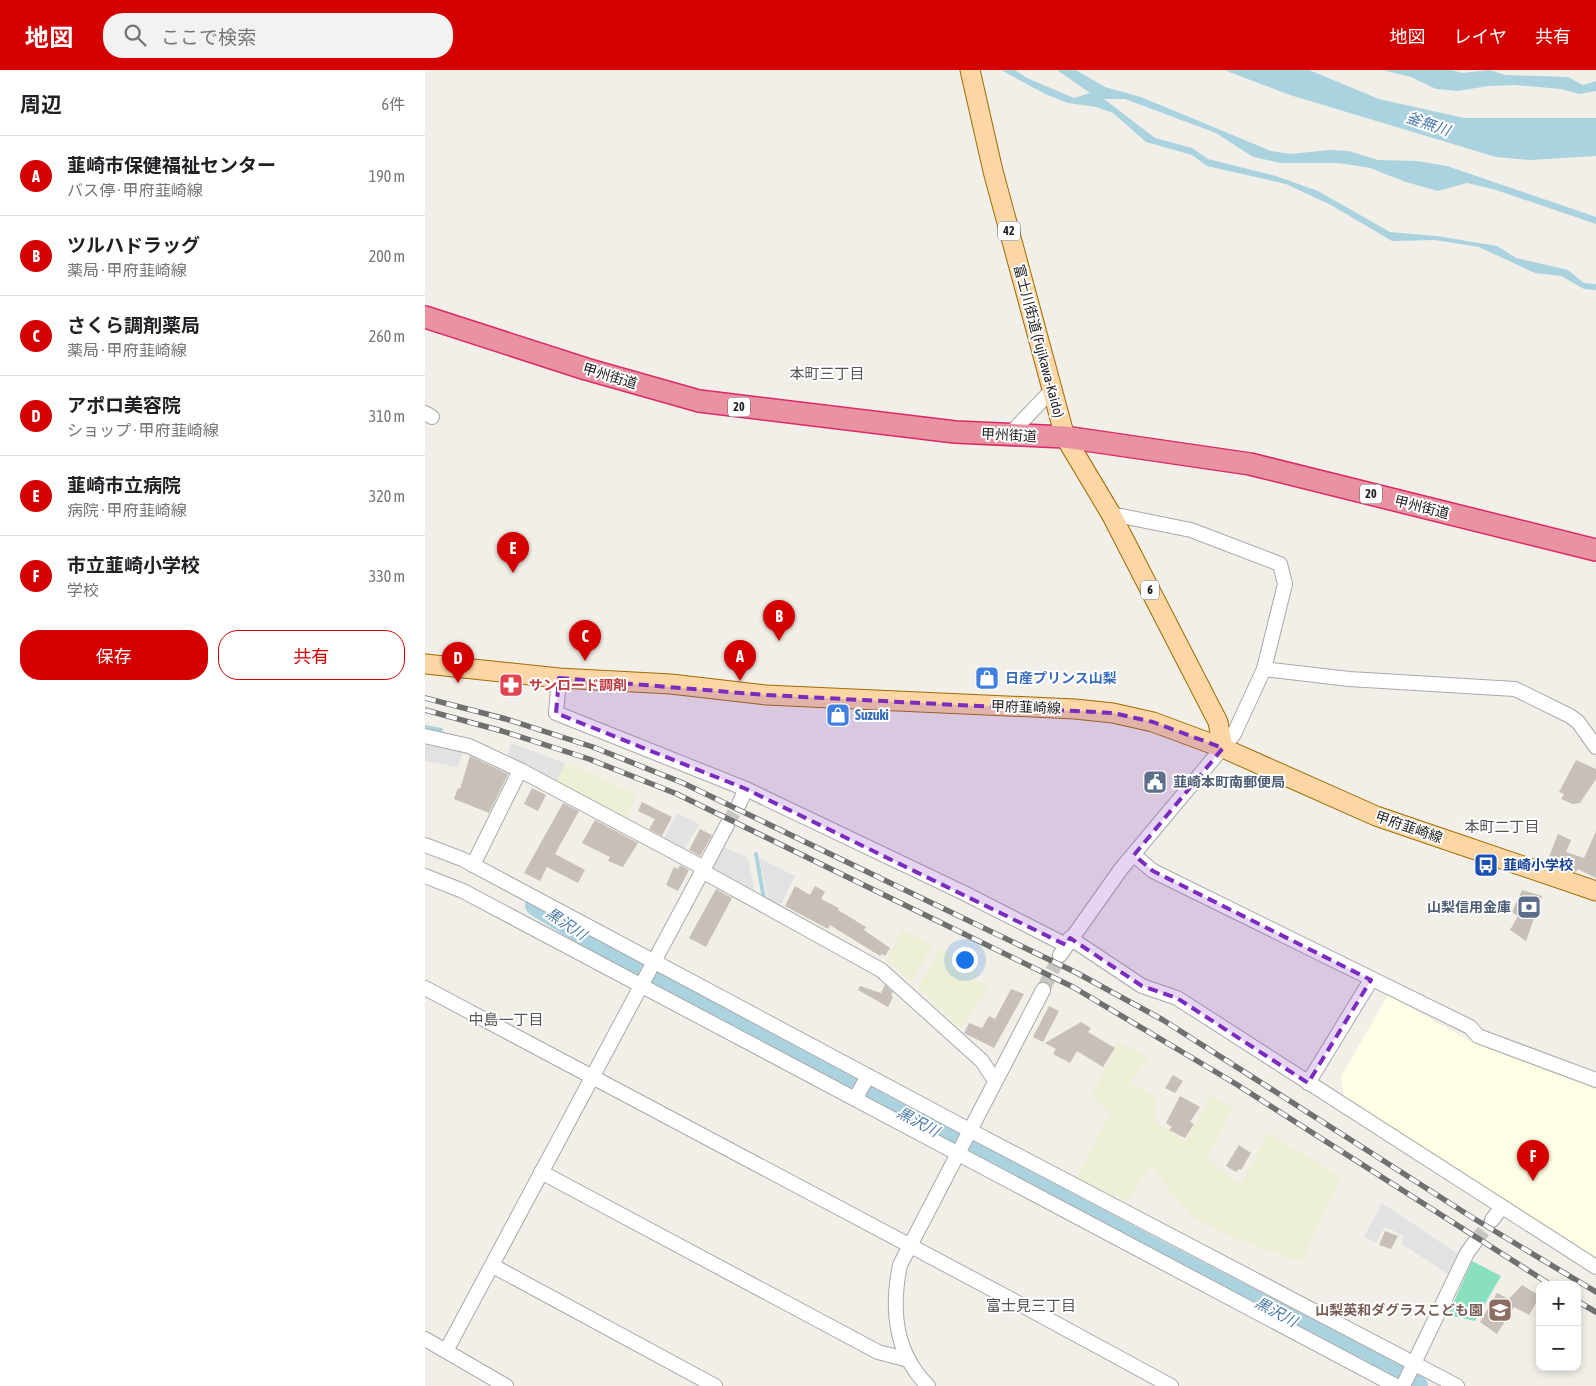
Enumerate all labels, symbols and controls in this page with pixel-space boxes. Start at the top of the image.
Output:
search box [103,13,453,58]
icon: search [121,21,149,49]
text: 地図 [25,24,73,51]
text: ここで検索 [161,26,256,48]
text: 地図 [1390,26,1426,47]
text: レイヤ [1454,26,1507,47]
text: 共有 [1535,26,1571,47]
text: 周辺 [20,92,62,116]
text: 6件 [381,95,405,113]
water label: 釜無川 [1404,108,1454,140]
text: 韮崎市保健福祉センター [67,154,276,176]
text: A [32,167,40,185]
text: 190 m [369,167,405,185]
text: バス停 · 甲府韮崎線 [67,181,203,199]
road number: 42 [998,222,1020,240]
text: ツルハドラッグ [67,234,200,256]
text: B [32,247,40,265]
text: 200 m [369,247,405,265]
text: 薬局 · 甲府韮崎線 [67,261,187,279]
street label: 富士川街道 (Fujikawa-Kaido) [1011,263,1067,419]
text: さくら調剤薬局 [67,314,200,336]
text: C [32,327,40,345]
text: 260 m [369,327,405,345]
text: 薬局 · 甲府韮崎線 [67,341,187,359]
street label: 甲州街道 [581,360,639,392]
district label: 本町三丁目 [789,365,865,382]
text: アポロ美容院 [67,394,181,416]
road number: 20 [728,398,750,417]
text: D [32,407,40,425]
text: 310 m [369,407,405,425]
text: ショップ · 甲府韮崎線 [67,421,219,439]
street label: 甲州街道 [981,426,1037,444]
text: 韮崎市立病院 [67,474,181,496]
road number: 20 [1360,484,1382,504]
text: E [33,487,39,505]
text: 320 m [369,487,405,505]
street label: 甲州街道 [1393,492,1451,522]
text: 病院 · 甲府韮崎線 [67,501,187,519]
pin: E [497,532,529,573]
text: 市立韮崎小学校 [67,554,200,576]
text: F [33,567,39,585]
text: 330 m [369,567,405,585]
road number: 6 [1141,580,1159,600]
text: 学校 [67,581,99,599]
pin: B [763,600,795,641]
pin: C [569,620,601,661]
button: 保存 [20,630,208,680]
button: 共有 [218,630,405,680]
pin: A [724,640,756,681]
pin: D [442,642,474,683]
shop icon: 日産プリンス山梨 [974,665,1000,691]
place label: 日産プリンス山梨 [1005,670,1117,686]
pharmacy icon: サンロード調剤 [498,672,524,698]
place label: サンロード調剤 [529,677,627,693]
street label: 甲府韮崎線 [991,698,1061,716]
shop icon: Suzuki [825,702,851,728]
place label: Suzuki [855,707,889,723]
public building icon: 韮崎本町南郵便局 [1142,769,1168,795]
place label: 韮崎本町南郵便局 [1173,774,1285,790]
street label: 甲府韮崎線 [1373,808,1445,846]
district label: 本町二丁目 [1464,818,1540,835]
bus stop icon: 韮崎小学校 [1473,852,1499,878]
place label: 韮崎小学校 [1503,857,1573,873]
bank icon: 山梨信用金庫 [1516,894,1542,920]
place label: 山梨信用金庫 [1427,899,1511,915]
water label: 黒沢川 [543,904,591,944]
your location [952,947,978,973]
district label: 中島一丁目 [468,1011,544,1028]
water label: 黒沢川 [894,1103,944,1141]
pin: F [1517,1140,1549,1181]
map controls [1536,1281,1581,1371]
button: + [1536,1281,1581,1326]
water label: 黒沢川 [1252,1293,1302,1331]
district label: 富士見三丁目 [986,1297,1076,1314]
school or university icon: 山梨英和ダグラスこども園 [1487,1297,1513,1323]
place label: 山梨英和ダグラスこども園 [1315,1302,1483,1318]
button: − [1536,1326,1581,1371]

